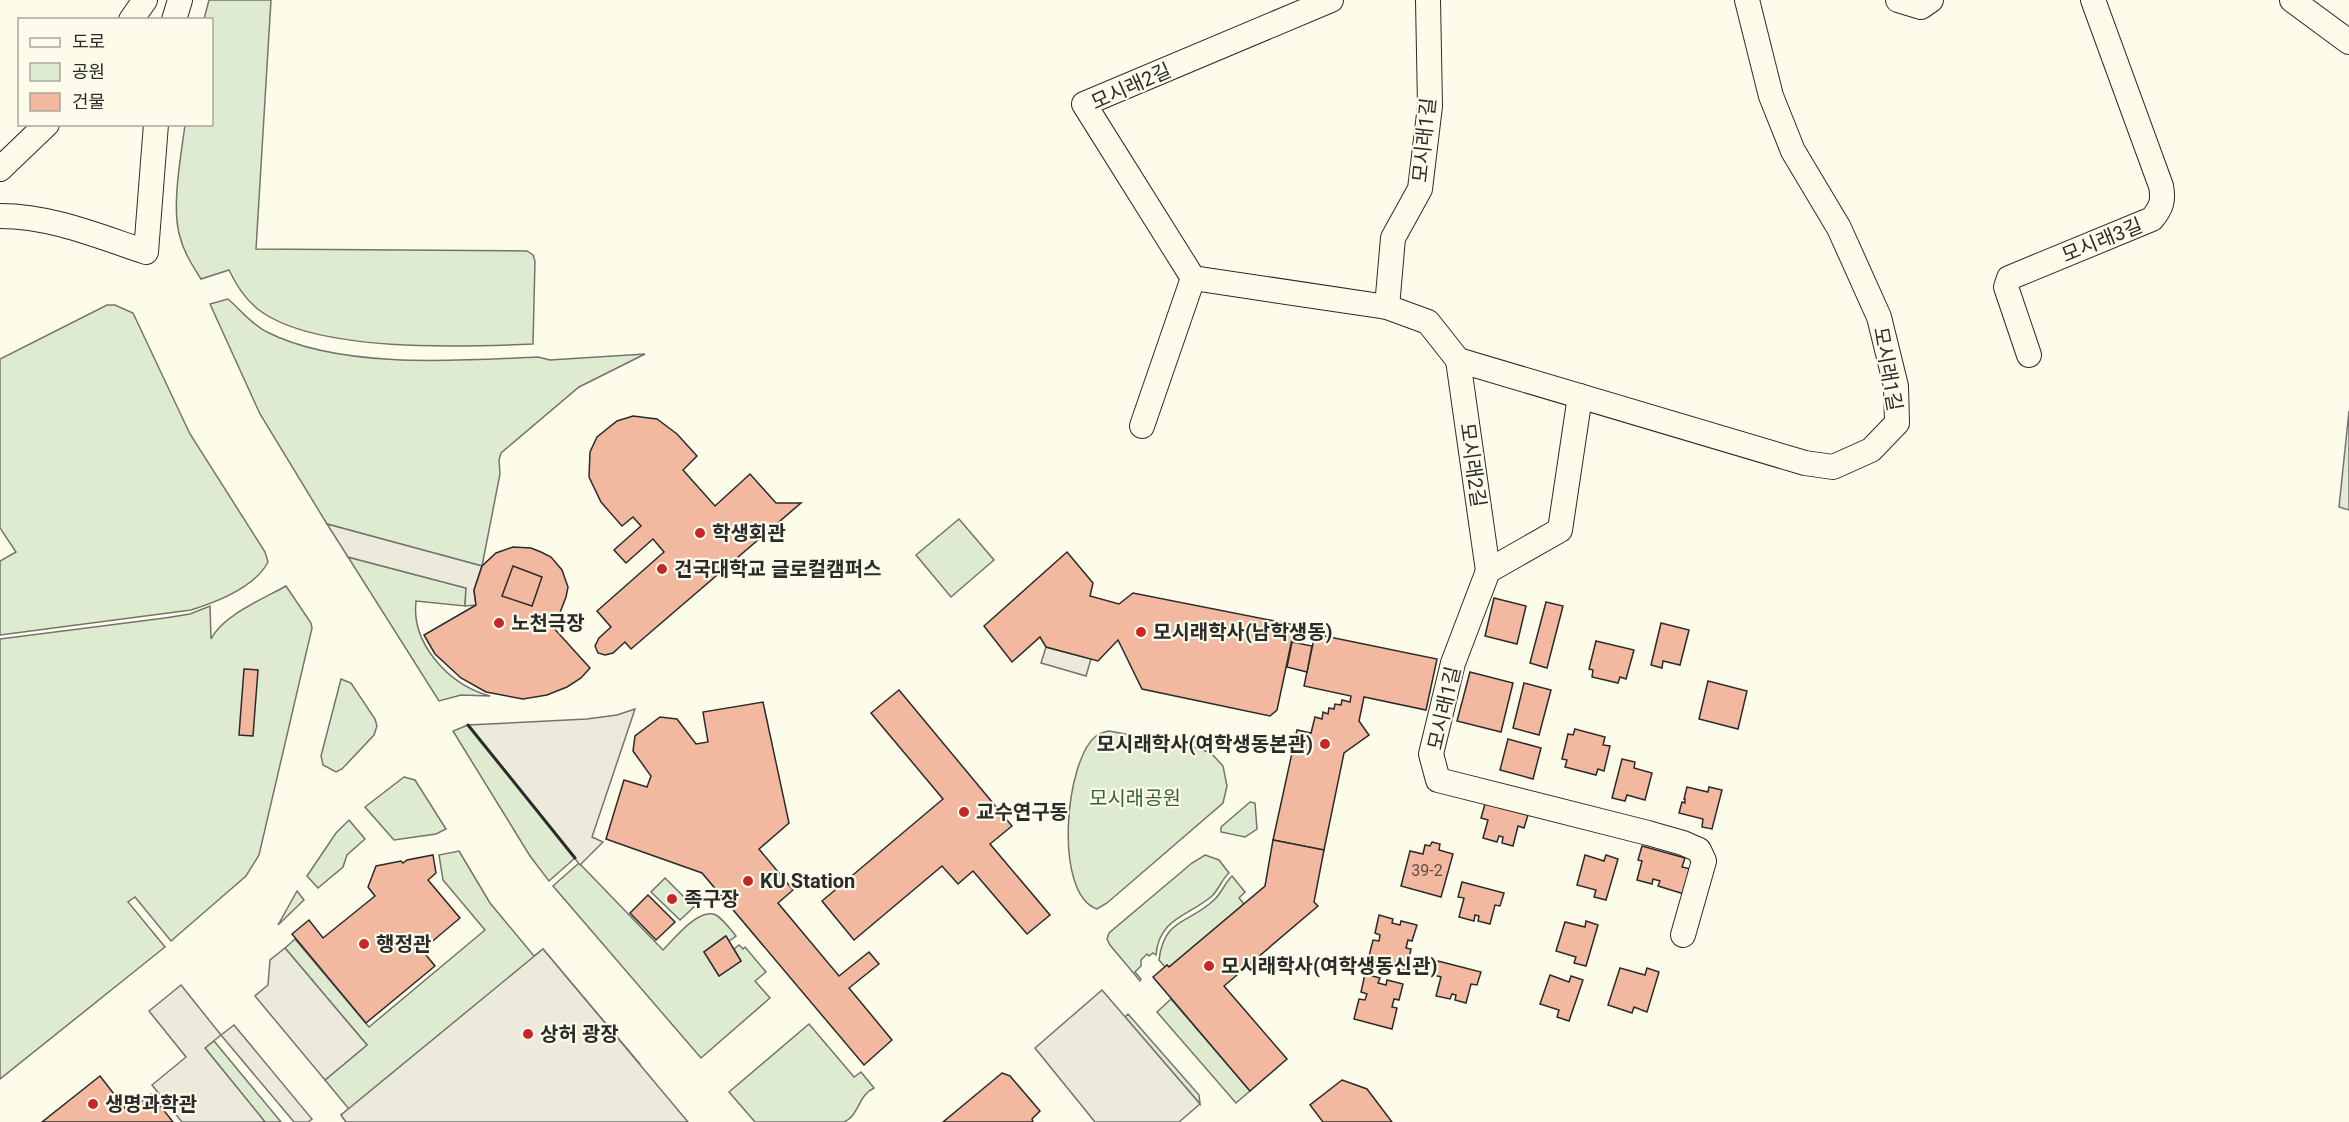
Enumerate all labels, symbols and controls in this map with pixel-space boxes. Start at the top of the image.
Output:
legend [18,18,213,126]
text: 도로 [72,31,105,52]
street label: 모시래2길 [1087,58,1175,114]
text: 공원 [72,61,105,82]
text: 건물 [72,91,105,112]
street label: 모시래1길 [1408,97,1440,183]
street label: 모시래3길 [2058,213,2146,267]
street label: 모시래1길 [1869,325,1907,413]
street label: 모시래2길 [1455,421,1491,509]
place label: 학생회관 [712,521,786,545]
marker: 학생회관 [693,526,707,540]
place label: 건국대학교 글로컬캠퍼스 [674,557,881,581]
marker: 건국대학교 글로컬캠퍼스 [655,562,669,576]
place label: 노천극장 [511,611,585,635]
marker: 노천극장 [492,616,506,630]
place label: 모시래학사(남학생동) [1153,620,1333,644]
marker: 모시래학사(남학생동) [1134,625,1148,639]
street label: 모시래1길 [1423,664,1465,752]
place label: 모시래학사(여학생동본관) [1097,732,1313,756]
marker: 모시래학사(여학생동본관) [1318,737,1332,751]
park label: 모시래공원 [1089,786,1181,810]
place label: 교수연구동 [976,800,1068,824]
marker: 교수연구동 [957,805,971,819]
house number: 39-2 [1411,861,1443,880]
place label: KU Station [760,869,855,893]
marker: KU Station [741,874,755,888]
place label: 족구장 [684,887,739,911]
marker: 족구장 [665,892,679,906]
place label: 행정관 [376,932,432,956]
marker: 행정관 [357,937,371,951]
place label: 모시래학사(여학생동신관) [1221,954,1437,978]
marker: 모시래학사(여학생동신관) [1202,959,1216,973]
place label: 상허 광장 [540,1022,619,1046]
marker: 상허 광장 [521,1027,535,1041]
place label: 생명과학관 [105,1092,198,1116]
marker: 생명과학관 [86,1097,100,1111]

